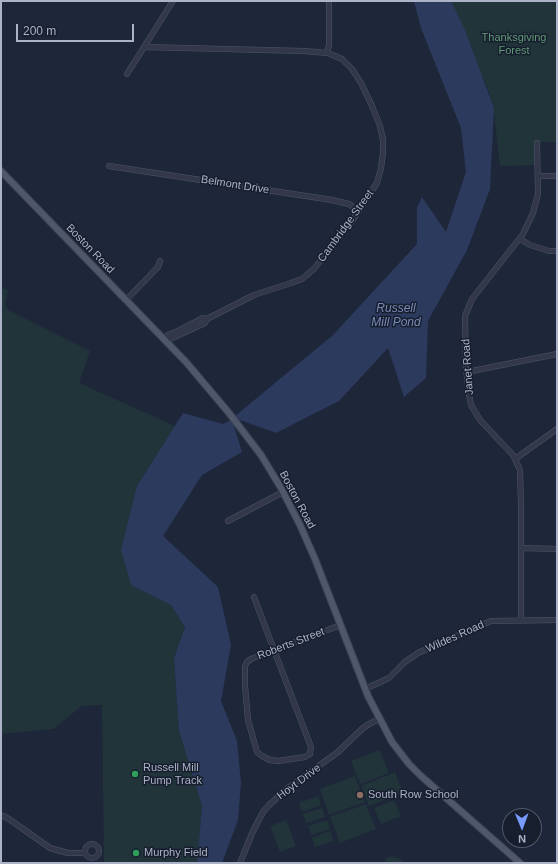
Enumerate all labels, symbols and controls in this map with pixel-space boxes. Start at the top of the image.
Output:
scale bar [18,16,136,42]
text: 200 m [23,24,56,38]
park label: Thanksgiving Forest [482,31,546,57]
street label: Belmont Drive [200,173,270,197]
street label: Cambridge Street [315,187,377,265]
street label: Boston Road [63,222,117,276]
water label: Russell Mill Pond [371,302,421,330]
street label: Janet Road [459,338,477,396]
street label: Boston Road [276,469,318,531]
street label: Wildes Road [424,618,486,656]
street label: Roberts Street [256,625,326,663]
place label: Russell Mill Pump Track [143,761,202,787]
street label: Hoyt Drive [275,761,323,803]
marker: Russell Mill Pump Track [130,769,140,779]
place label: South Row School [368,788,458,802]
marker: South Row School [355,790,365,800]
north arrow [502,808,542,848]
text: N [518,833,526,845]
place label: Murphy Field [144,846,208,860]
marker: Murphy Field [131,848,141,858]

